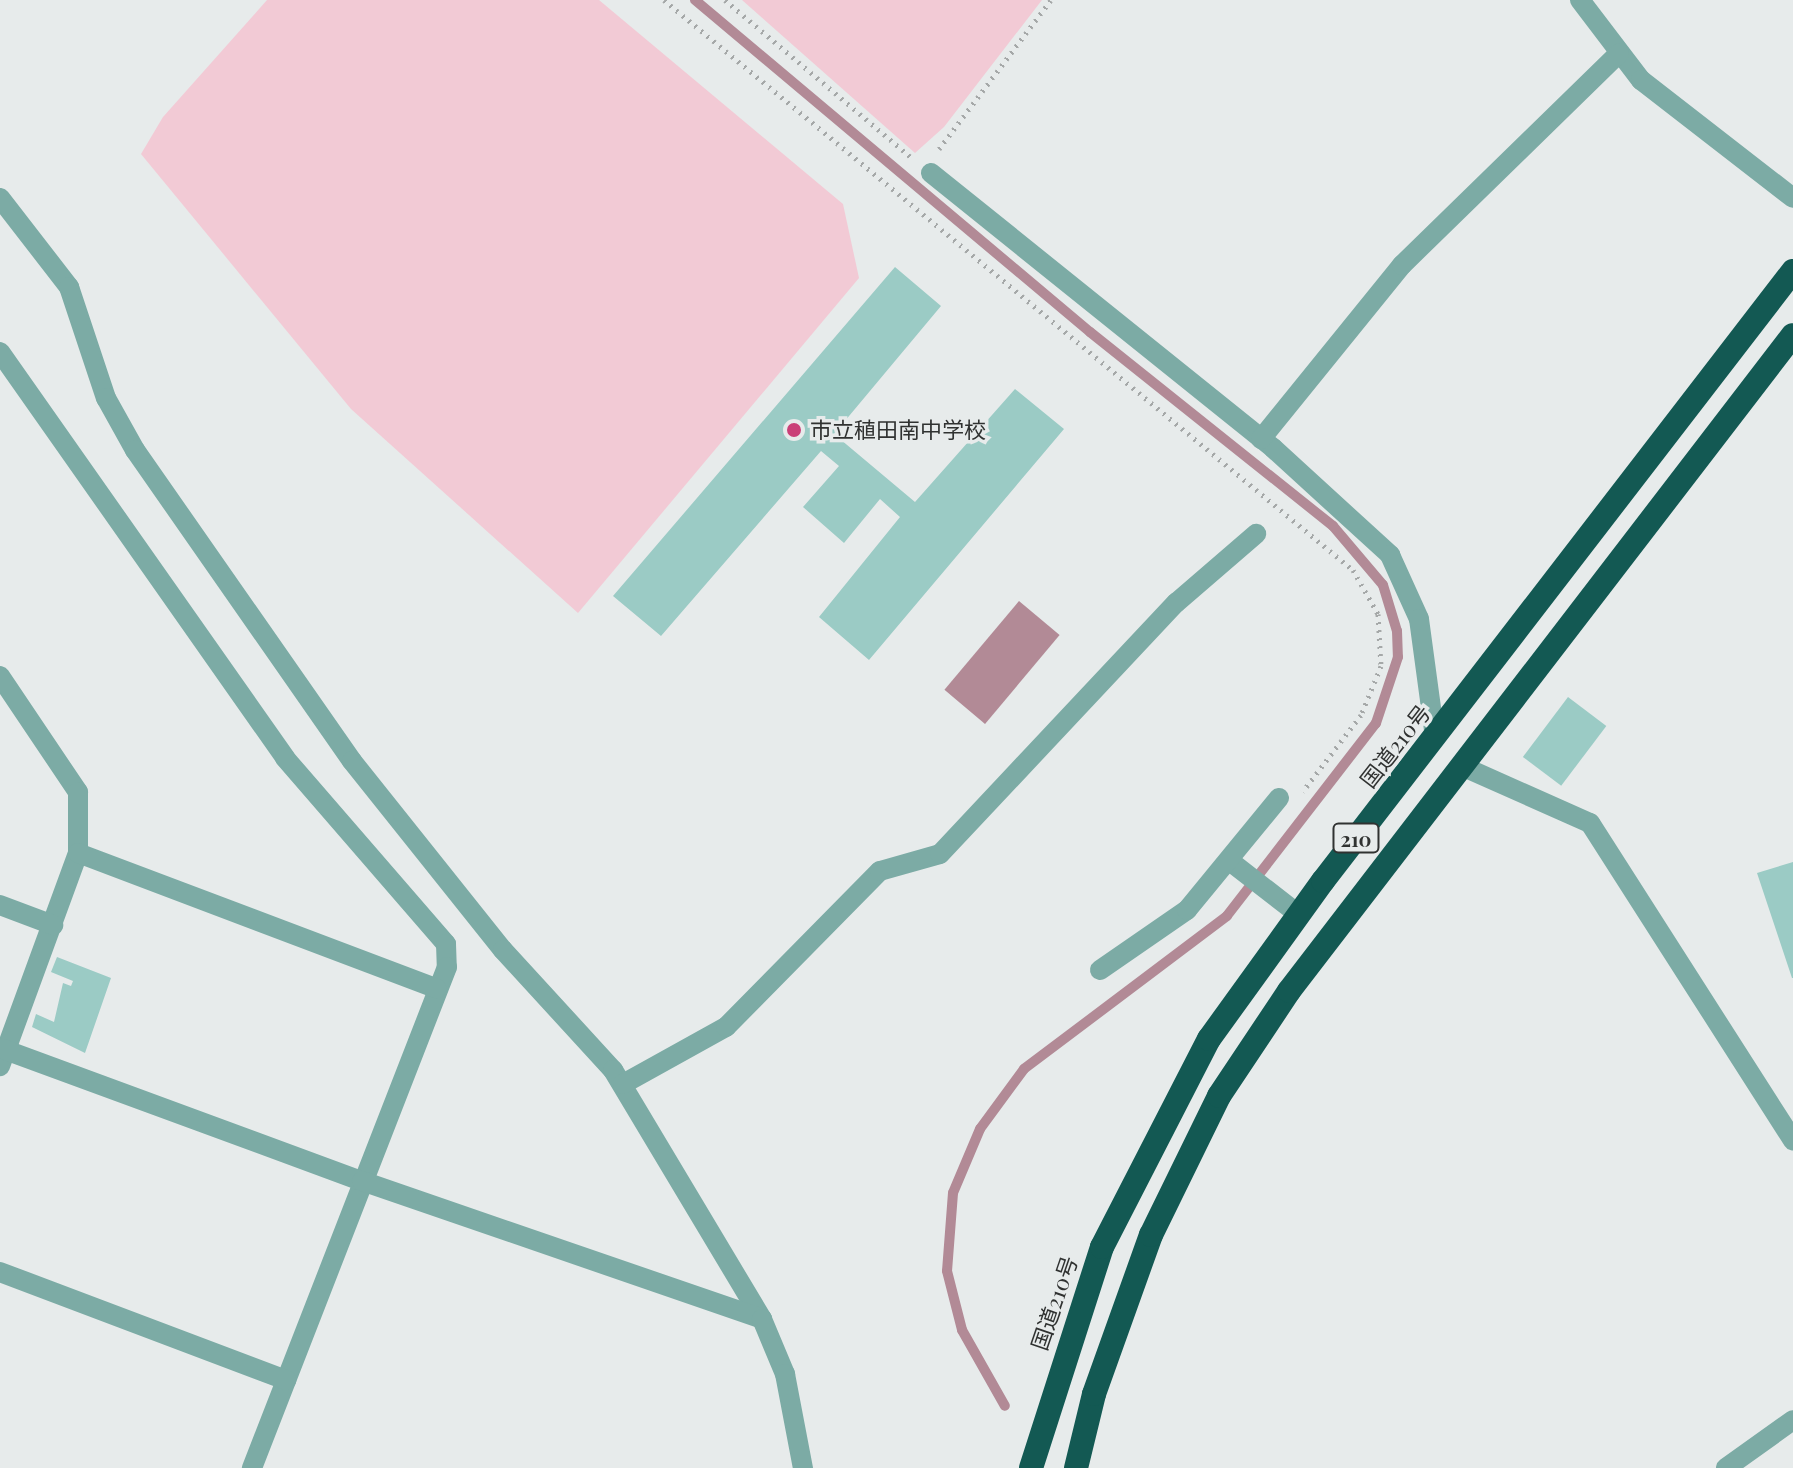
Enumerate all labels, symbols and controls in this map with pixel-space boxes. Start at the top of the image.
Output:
place label: 市立稙田南中学校 [810,417,986,443]
marker: 市立稙田南中学校 [785,421,803,439]
street label: 国道210号 [1354,699,1436,793]
road number: 210 [1332,822,1380,854]
street label: 国道210号 [1026,1252,1082,1354]

